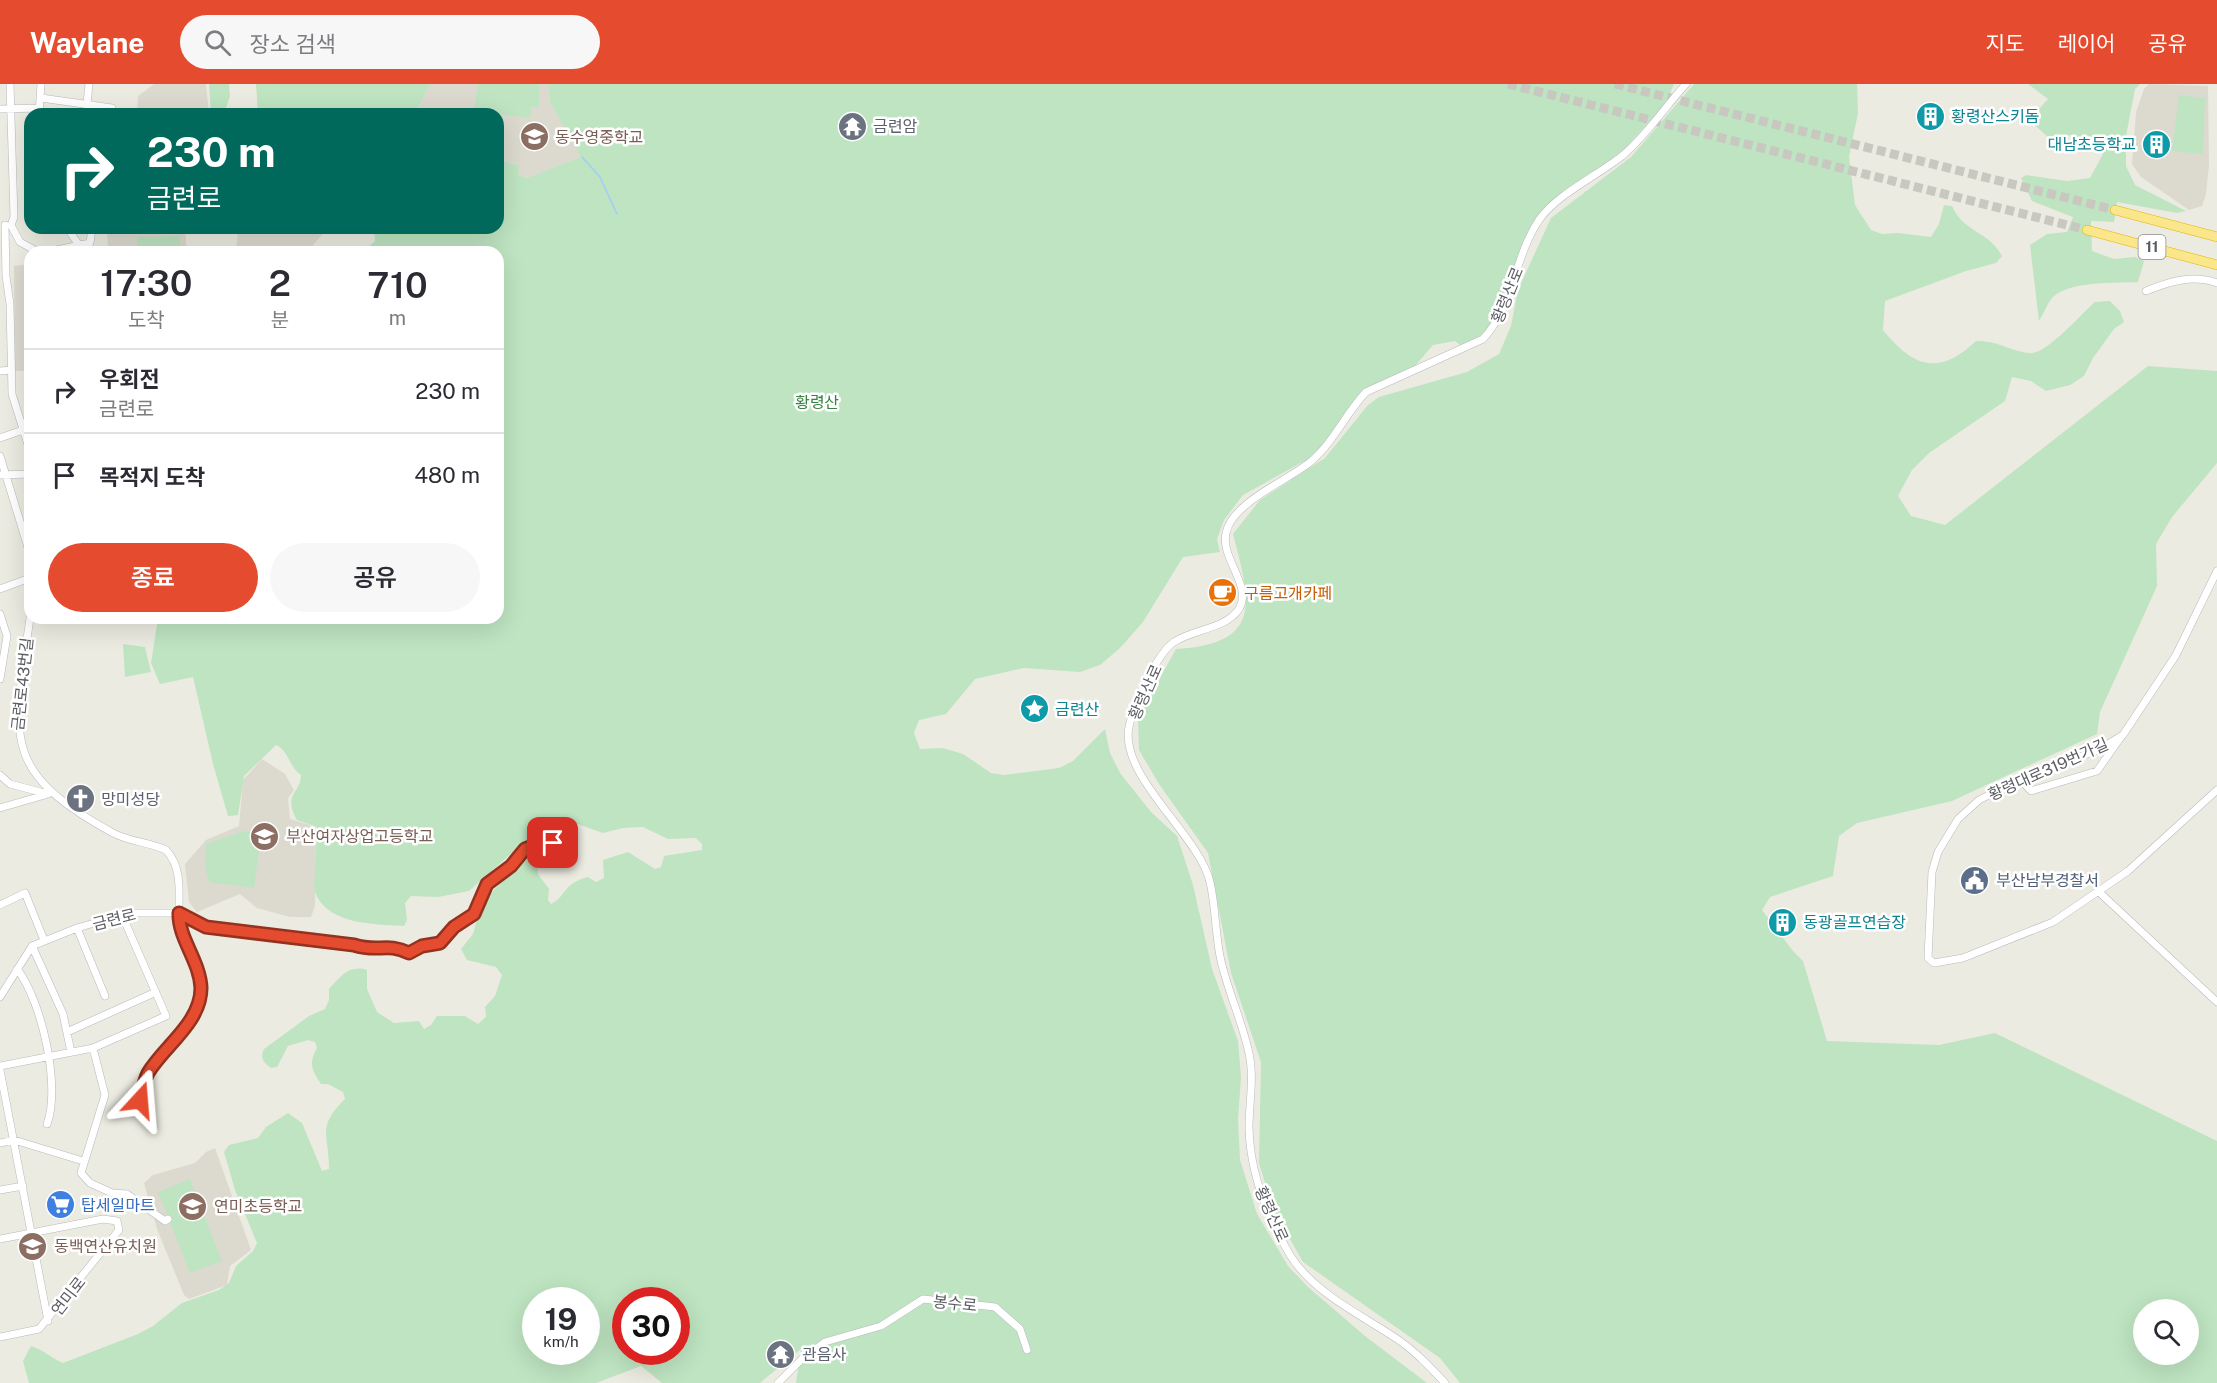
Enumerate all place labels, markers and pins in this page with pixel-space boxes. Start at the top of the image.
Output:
building icon: 황령산스키돔 [1914,100,1946,132]
place label: 황령산스키돔 [1951,107,2040,126]
temple icon: 금련암 [836,110,868,142]
place label: 금련암 [873,117,917,136]
school or university icon: 동수영중학교 [518,121,550,153]
place label: 동수영중학교 [555,128,643,147]
building icon: 대남초등학교 [2141,128,2173,160]
place label: 대남초등학교 [2048,135,2136,154]
cafe icon: 구름고개카페 [1207,577,1239,609]
place label: 구름고개카페 [1244,584,1332,603]
place icon: 금련산 [1018,693,1050,725]
place label: 금련산 [1055,700,1099,719]
church icon: 망미성당 [64,783,96,815]
place label: 망미성당 [101,790,160,809]
pin [527,817,578,868]
school or university icon: 부산여자상업고등학교 [249,820,281,852]
place label: 부산여자상업고등학교 [286,827,433,846]
public building icon: 부산남부경찰서 [1959,864,1991,896]
place label: 부산남부경찰서 [1996,871,2099,890]
building icon: 동광골프연습장 [1766,906,1798,938]
place label: 동광골프연습장 [1803,913,1906,932]
supermarket icon: 탑세일마트 [44,1189,76,1221]
school or university icon: 연미초등학교 [177,1190,209,1222]
place label: 탑세일마트 [81,1196,155,1215]
place label: 연미초등학교 [214,1197,302,1216]
school or university icon: 동백연산유치원 [17,1230,49,1262]
place label: 동백연산유치원 [54,1237,157,1256]
temple icon: 관음사 [765,1338,797,1370]
place label: 관음사 [802,1345,846,1364]

